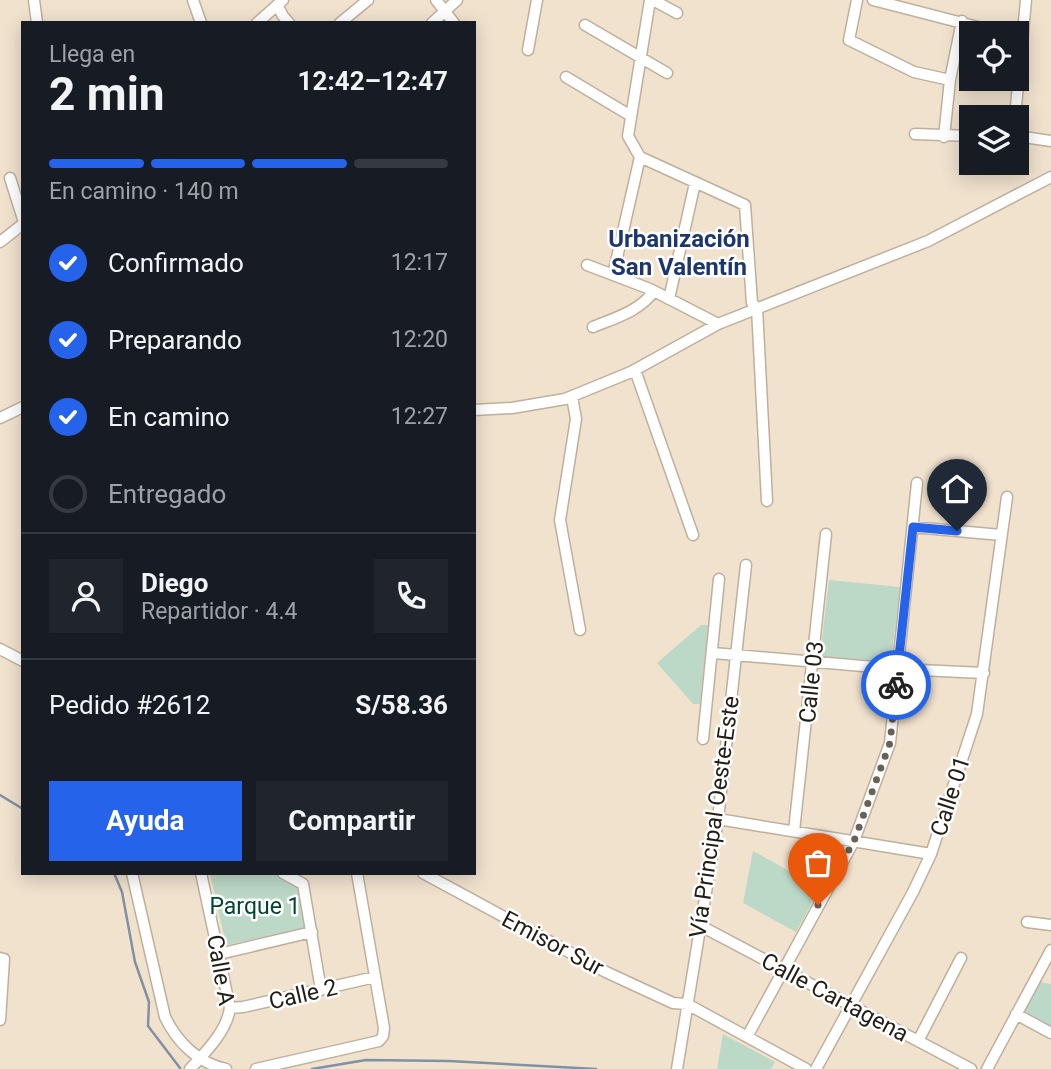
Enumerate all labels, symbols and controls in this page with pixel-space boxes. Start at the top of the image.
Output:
map controls [959,21,1029,175]
button: locate [959,21,1029,91]
text: Llega en [49,41,135,68]
text: 12:42–12:47 [298,66,448,96]
text: 2 min [49,67,165,121]
button: layers [959,105,1029,175]
text: En camino · 140 m [49,178,239,205]
district label: Urbanización San Valentín [608,225,750,281]
icon: check [49,244,87,282]
text: Confirmado [108,248,244,278]
text: 12:17 [391,249,448,276]
icon: check [49,321,87,359]
text: Preparando [108,325,242,355]
text: 12:20 [391,326,448,353]
icon: check [49,398,87,436]
text: En camino [108,402,230,432]
text: 12:27 [391,403,448,430]
pin [927,459,987,531]
icon: home [938,470,976,508]
text: Entregado [108,479,226,509]
button: person [49,559,123,633]
button: phone [374,559,448,633]
text: Diego [141,568,208,598]
text: Repartidor · 4.4 [141,598,298,625]
street label: Calle 03 [794,640,829,724]
courier [861,650,931,720]
icon: bike [877,666,915,704]
text: Pedido #2612 [49,690,210,720]
text: S/58.36 [355,690,448,720]
street label: Vía Principal Oeste-Este [684,694,745,940]
street label: Calle 01 [925,753,976,840]
button: Ayuda [49,781,242,861]
button: Compartir [256,781,448,861]
pin [788,833,848,905]
icon: bag [799,844,837,882]
park label: Parque 1 [209,893,301,920]
street label: Emisor Sur [497,905,608,982]
street label: Calle A [201,932,240,1008]
street label: Calle Cartagena [757,947,913,1048]
street label: Calle 2 [266,974,340,1015]

